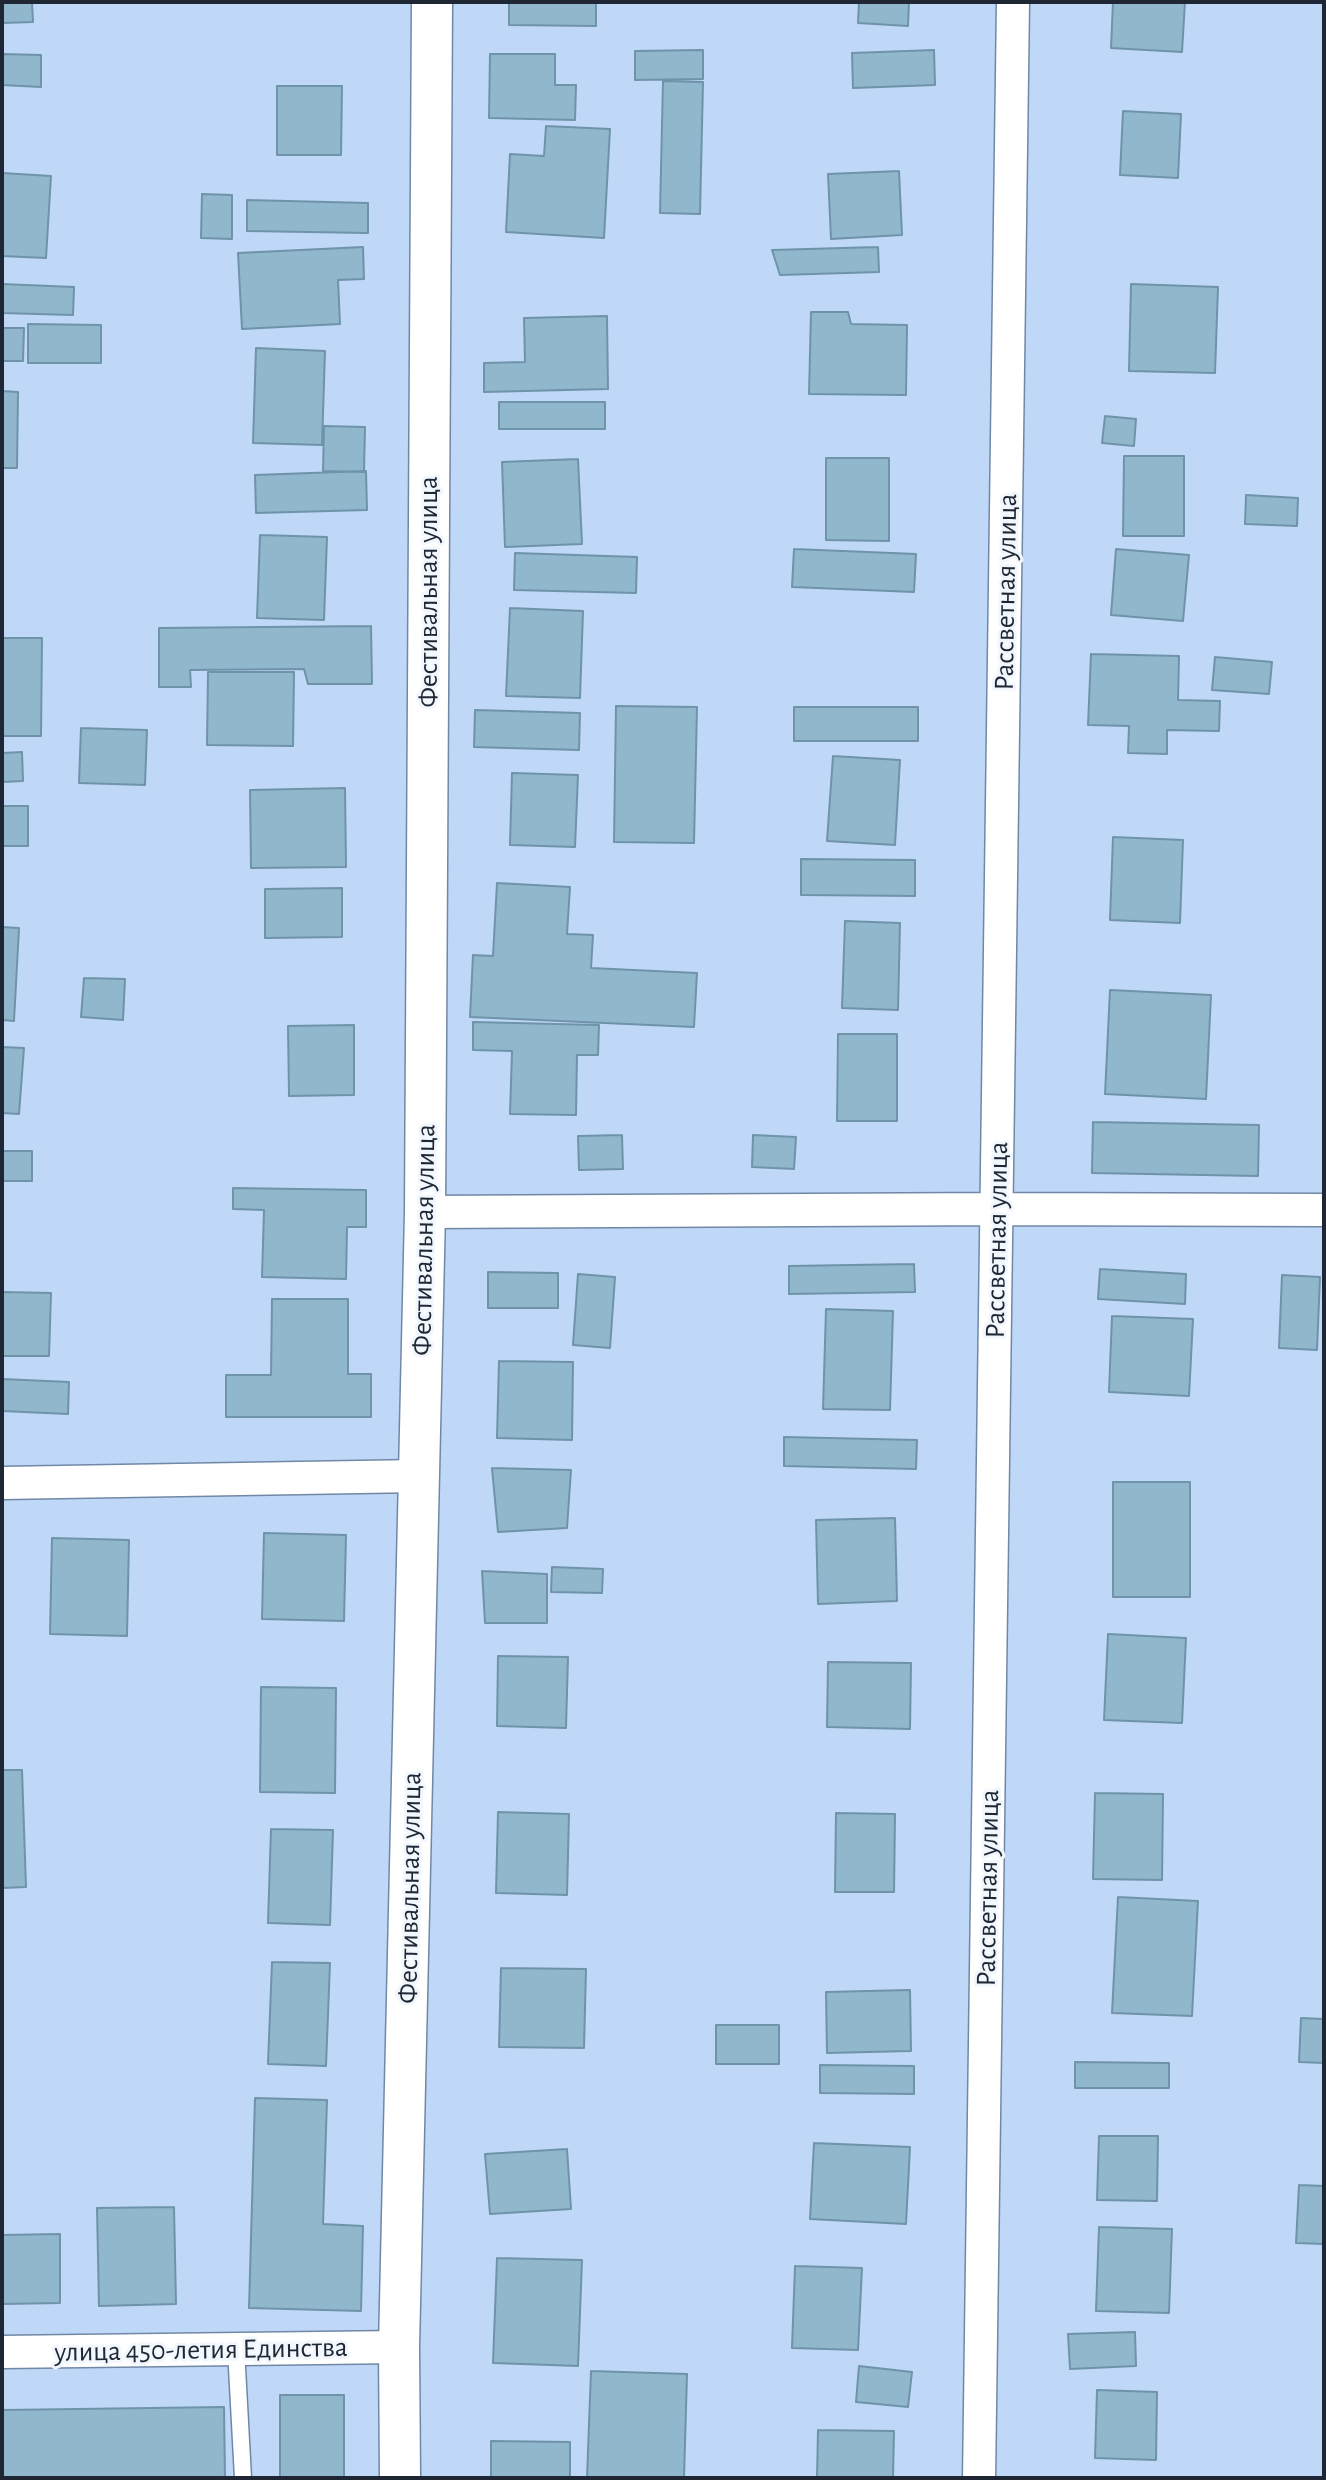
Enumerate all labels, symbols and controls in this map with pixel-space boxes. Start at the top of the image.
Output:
street label: Фестивальная улица [412,476,446,708]
street label: Рассветная улица [987,493,1025,691]
street label: Фестивальная улица [405,1124,443,1356]
street label: Рассветная улица [978,1141,1016,1339]
street label: Фестивальная улица [391,1772,429,2004]
street label: Рассветная улица [969,1789,1007,1987]
street label: улица 450-летия Единства [54,2331,348,2369]

